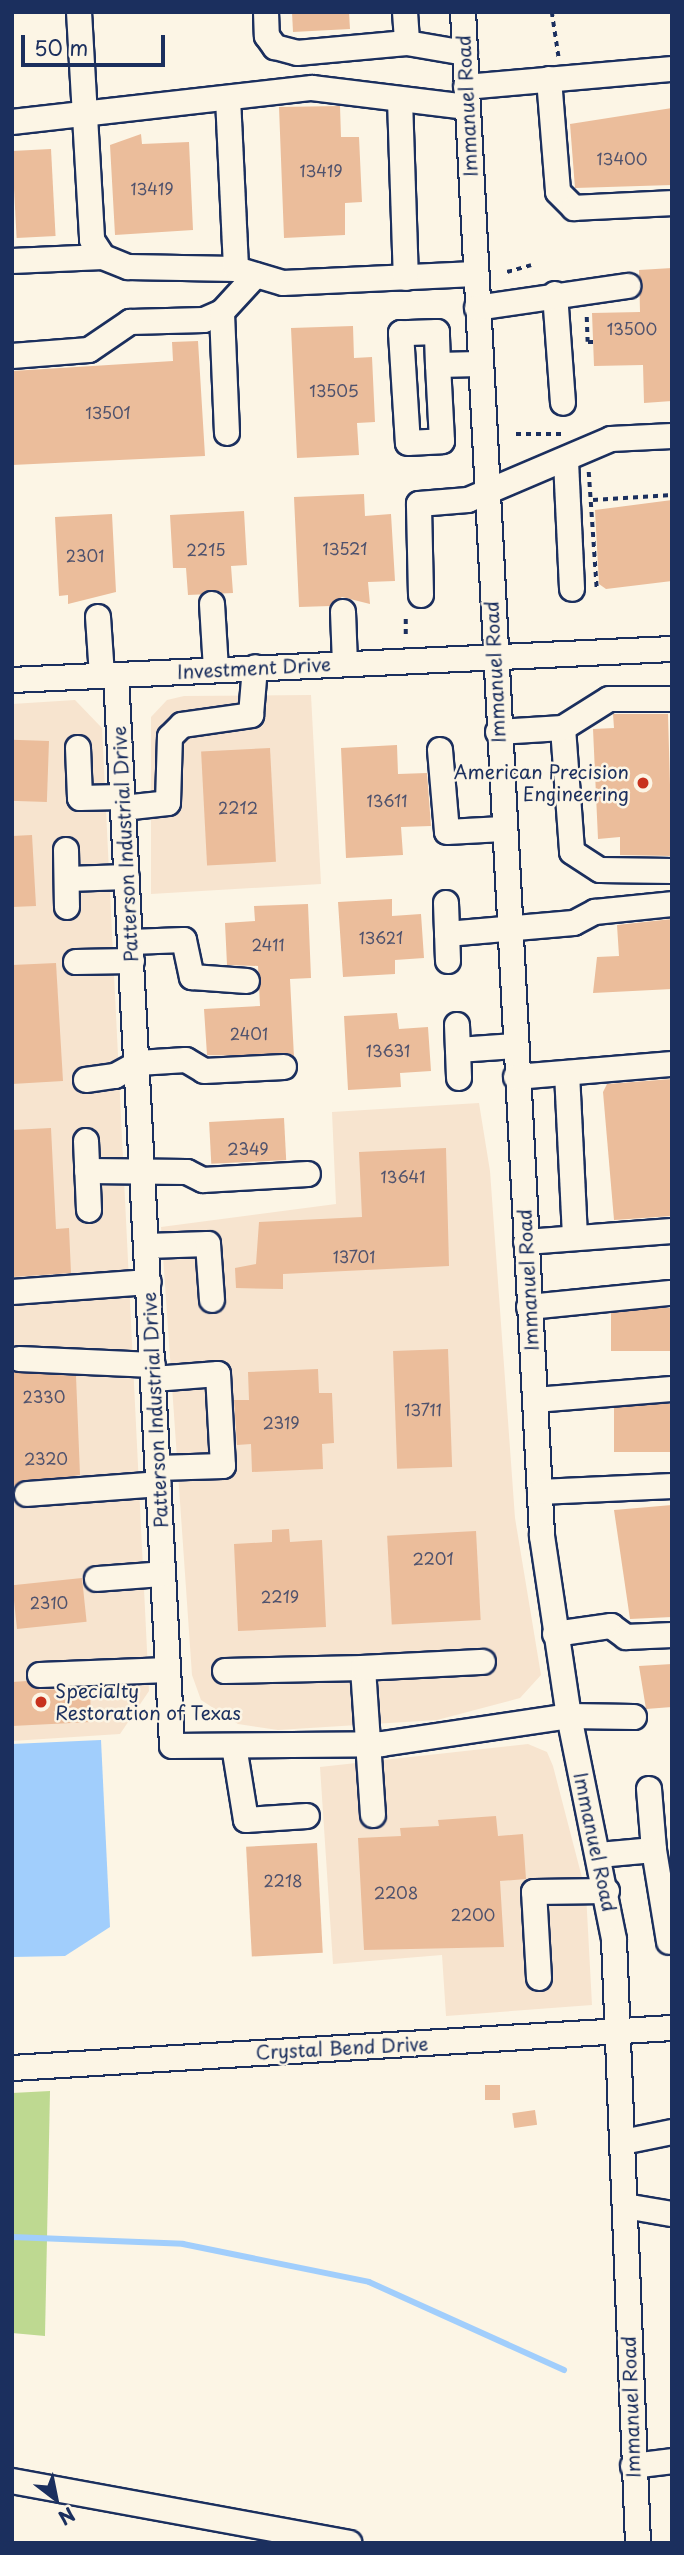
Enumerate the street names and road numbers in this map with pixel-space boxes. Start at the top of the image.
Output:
street label: Immanuel Road [452,34,482,178]
street label: Immanuel Road [480,600,510,744]
street label: Investment Drive [176,653,332,683]
street label: Patterson Industrial Drive [107,726,143,962]
street label: Immanuel Road [513,1208,543,1352]
street label: Patterson Industrial Drive [137,1292,173,1528]
street label: Immanuel Road [569,1770,621,1914]
street label: Crystal Bend Drive [254,2032,430,2064]
street label: Immanuel Road [617,2335,645,2479]

